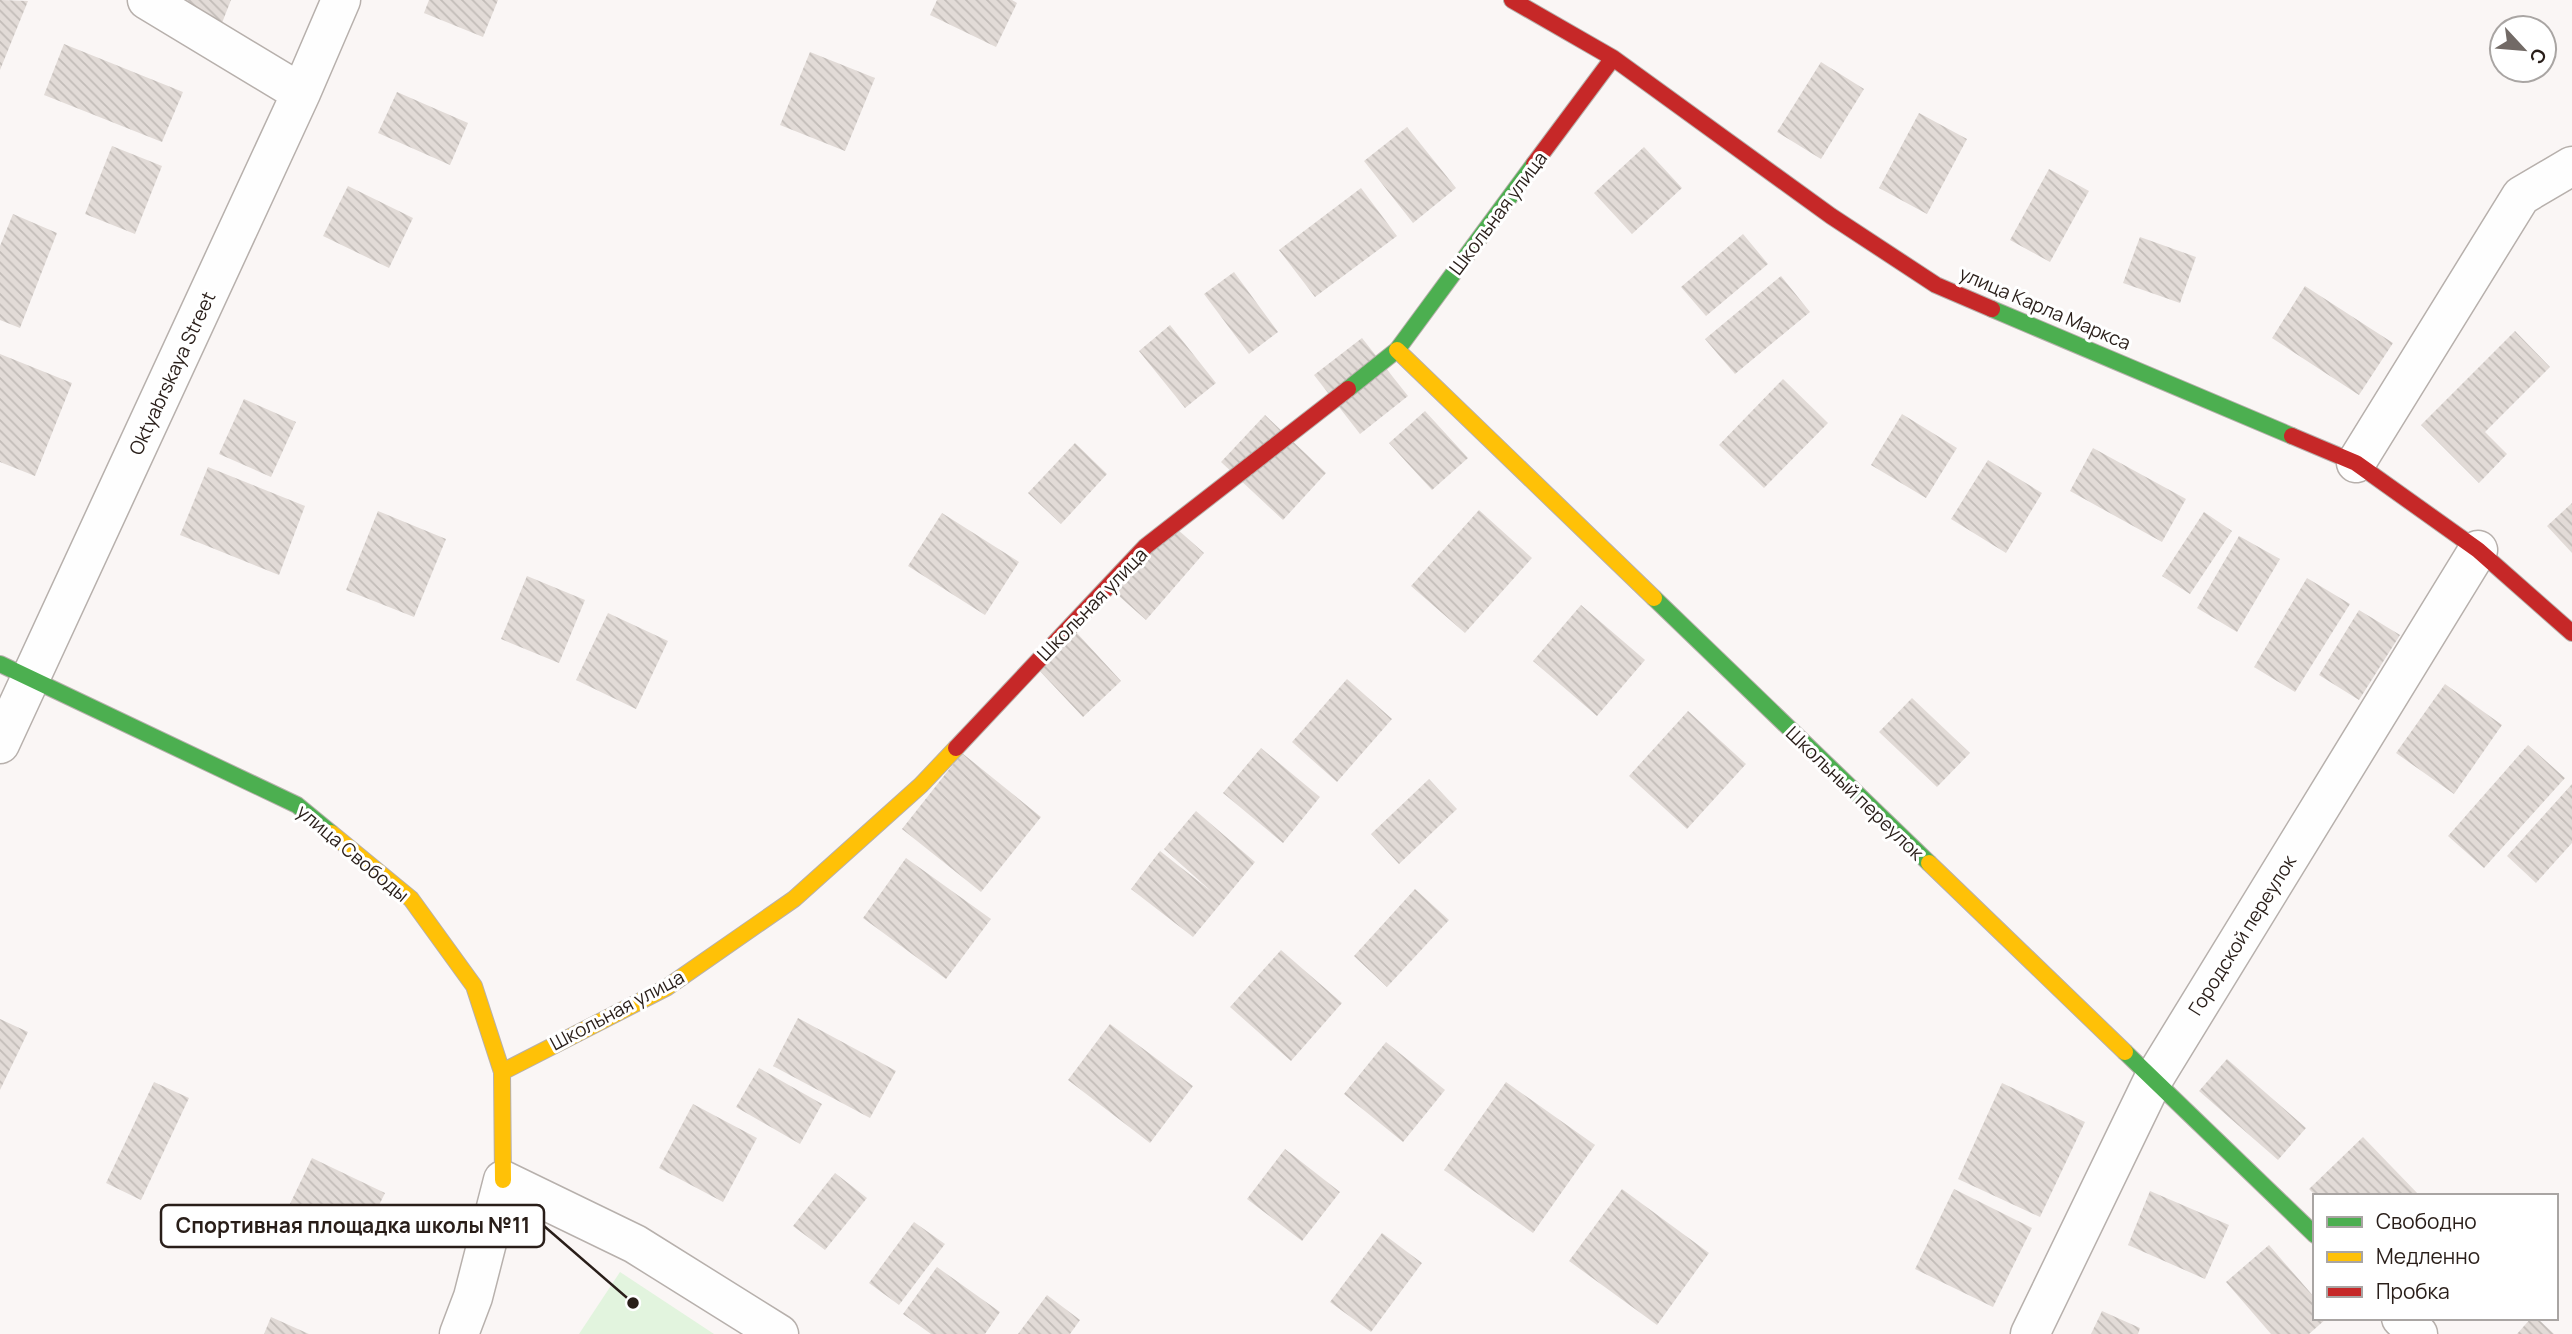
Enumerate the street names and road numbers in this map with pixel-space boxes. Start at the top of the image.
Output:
street label: Школьная улица [1443,146,1553,280]
street label: улица Карла Маркса [1955,260,2135,356]
street label: Oktyabrskaya Street [123,287,221,459]
street label: Школьная улица [1031,542,1153,666]
street label: Школьный переулок [1780,720,1930,866]
street label: улица Свободы [291,798,415,908]
street label: Городской переулок [2182,849,2302,1020]
street label: Школьная улица [545,964,689,1056]

